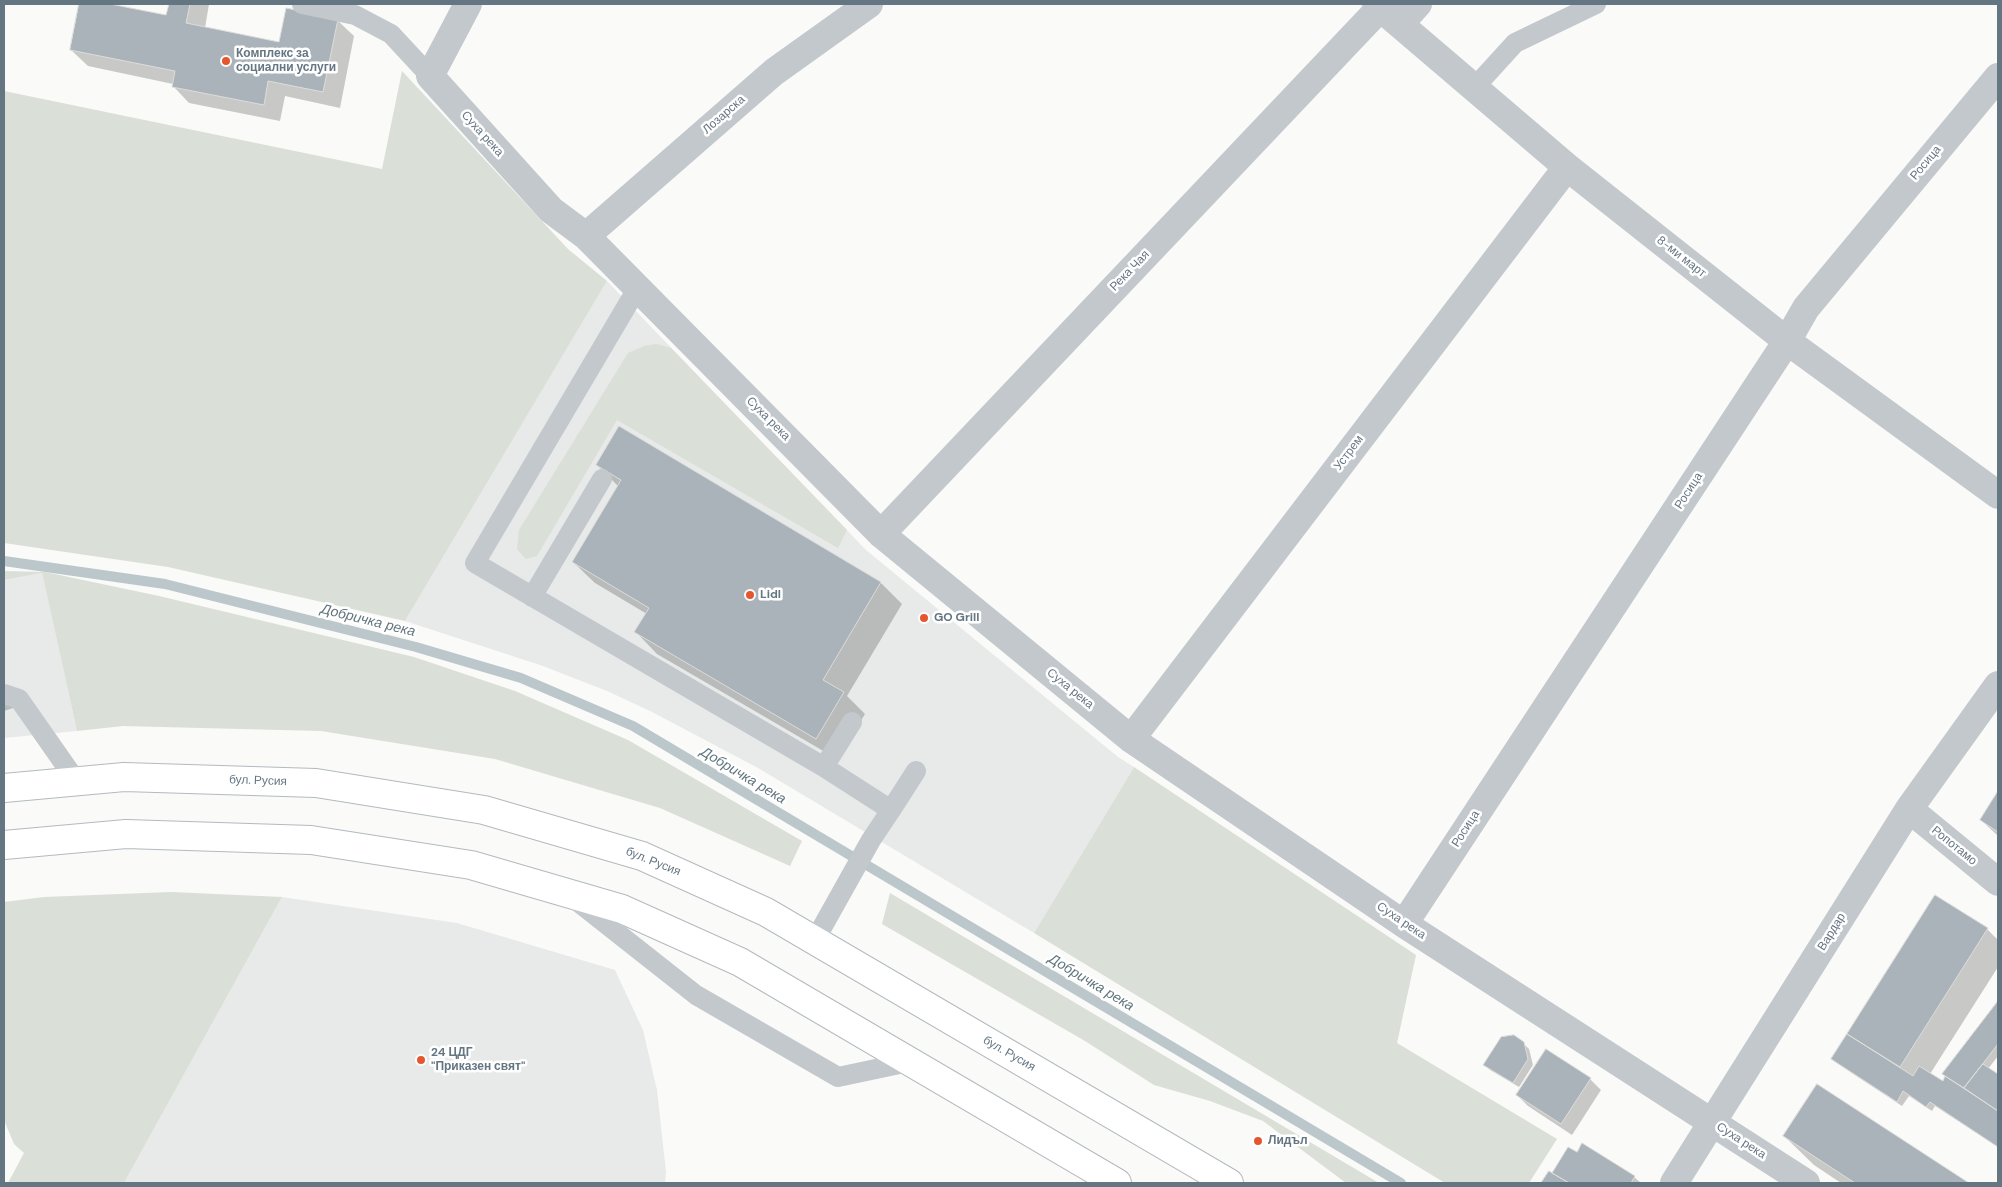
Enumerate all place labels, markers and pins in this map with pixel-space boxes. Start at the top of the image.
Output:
place label: Комплекс за социални услуги [236,47,336,75]
marker: Комплекс за социални услуги [220,55,232,67]
place label: Lidl [760,588,781,602]
marker: Lidl [744,589,756,601]
place label: GO Grill [934,611,980,625]
marker: GO Grill [918,612,930,624]
place label: 24 ЦДГ "Приказен свят" [431,1046,525,1074]
marker: 24 ЦДГ "Приказен свят" [415,1054,427,1066]
place label: Лидъл [1268,1134,1308,1148]
marker: Лидъл [1252,1135,1264,1147]

